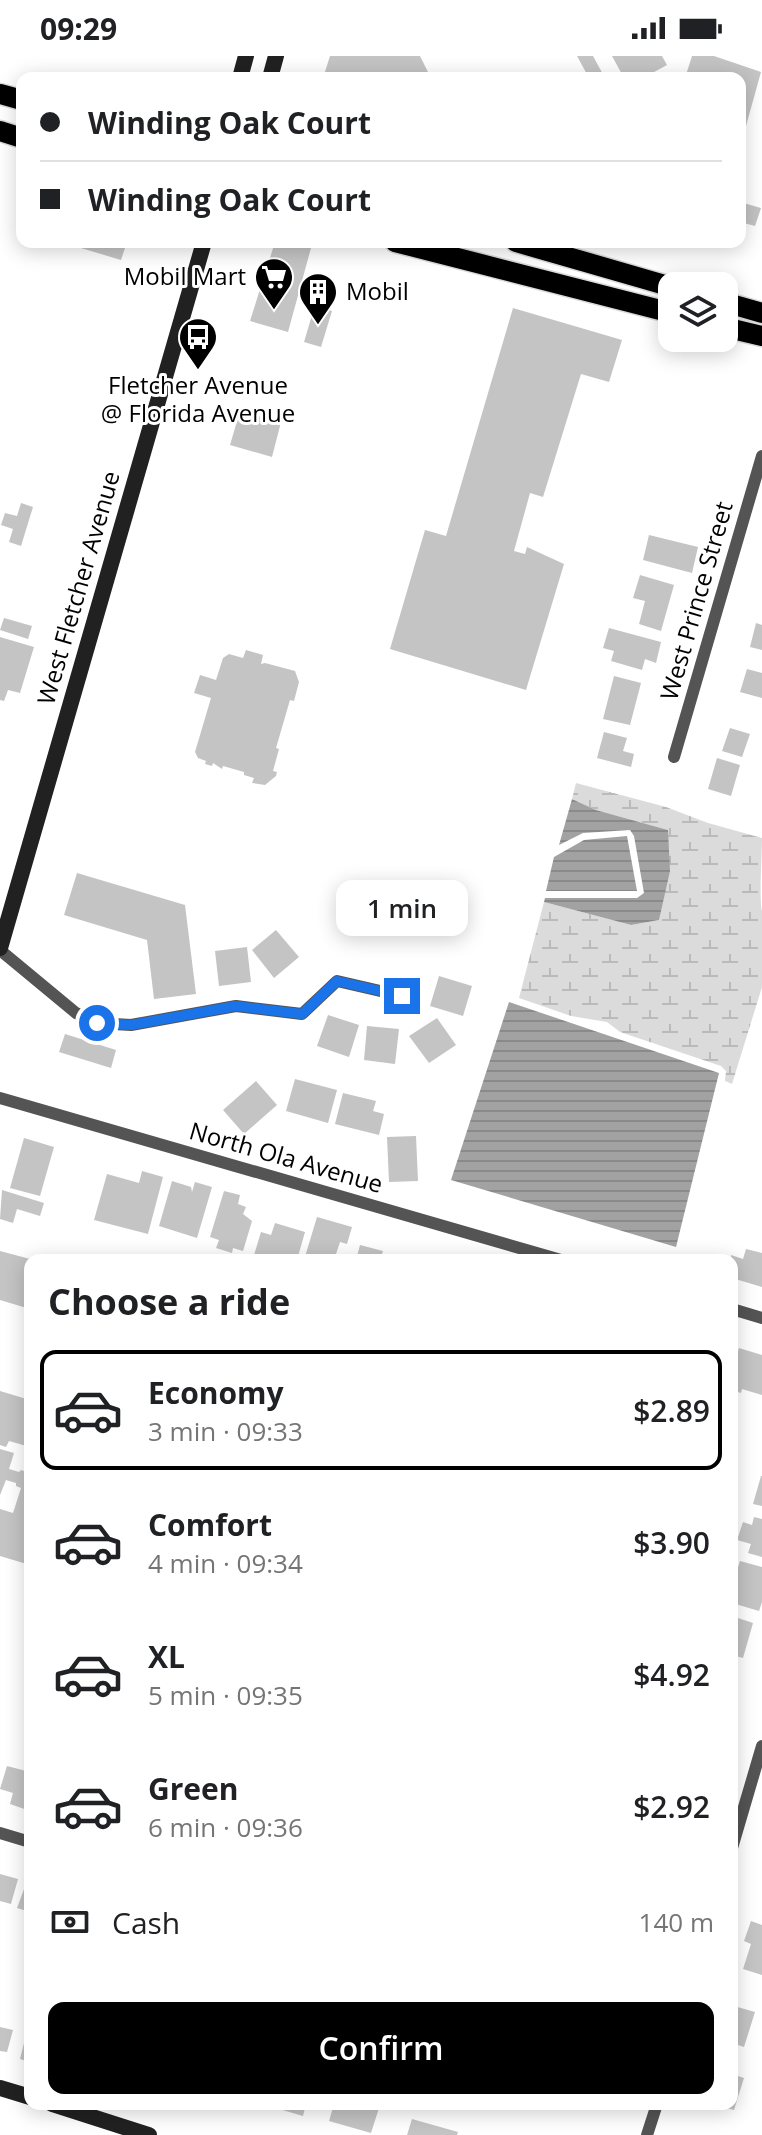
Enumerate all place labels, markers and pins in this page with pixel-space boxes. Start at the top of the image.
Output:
supermarket icon: Mobil Mart [253,256,295,311]
place label: Mobil Mart [124,259,246,292]
building icon: Mobil [297,271,339,326]
place label: Mobil [346,274,409,307]
bus stop icon: Fletcher Avenue @ Florida Avenue [177,316,219,371]
place label: Fletcher Avenue @ Florida Avenue [101,368,295,429]

